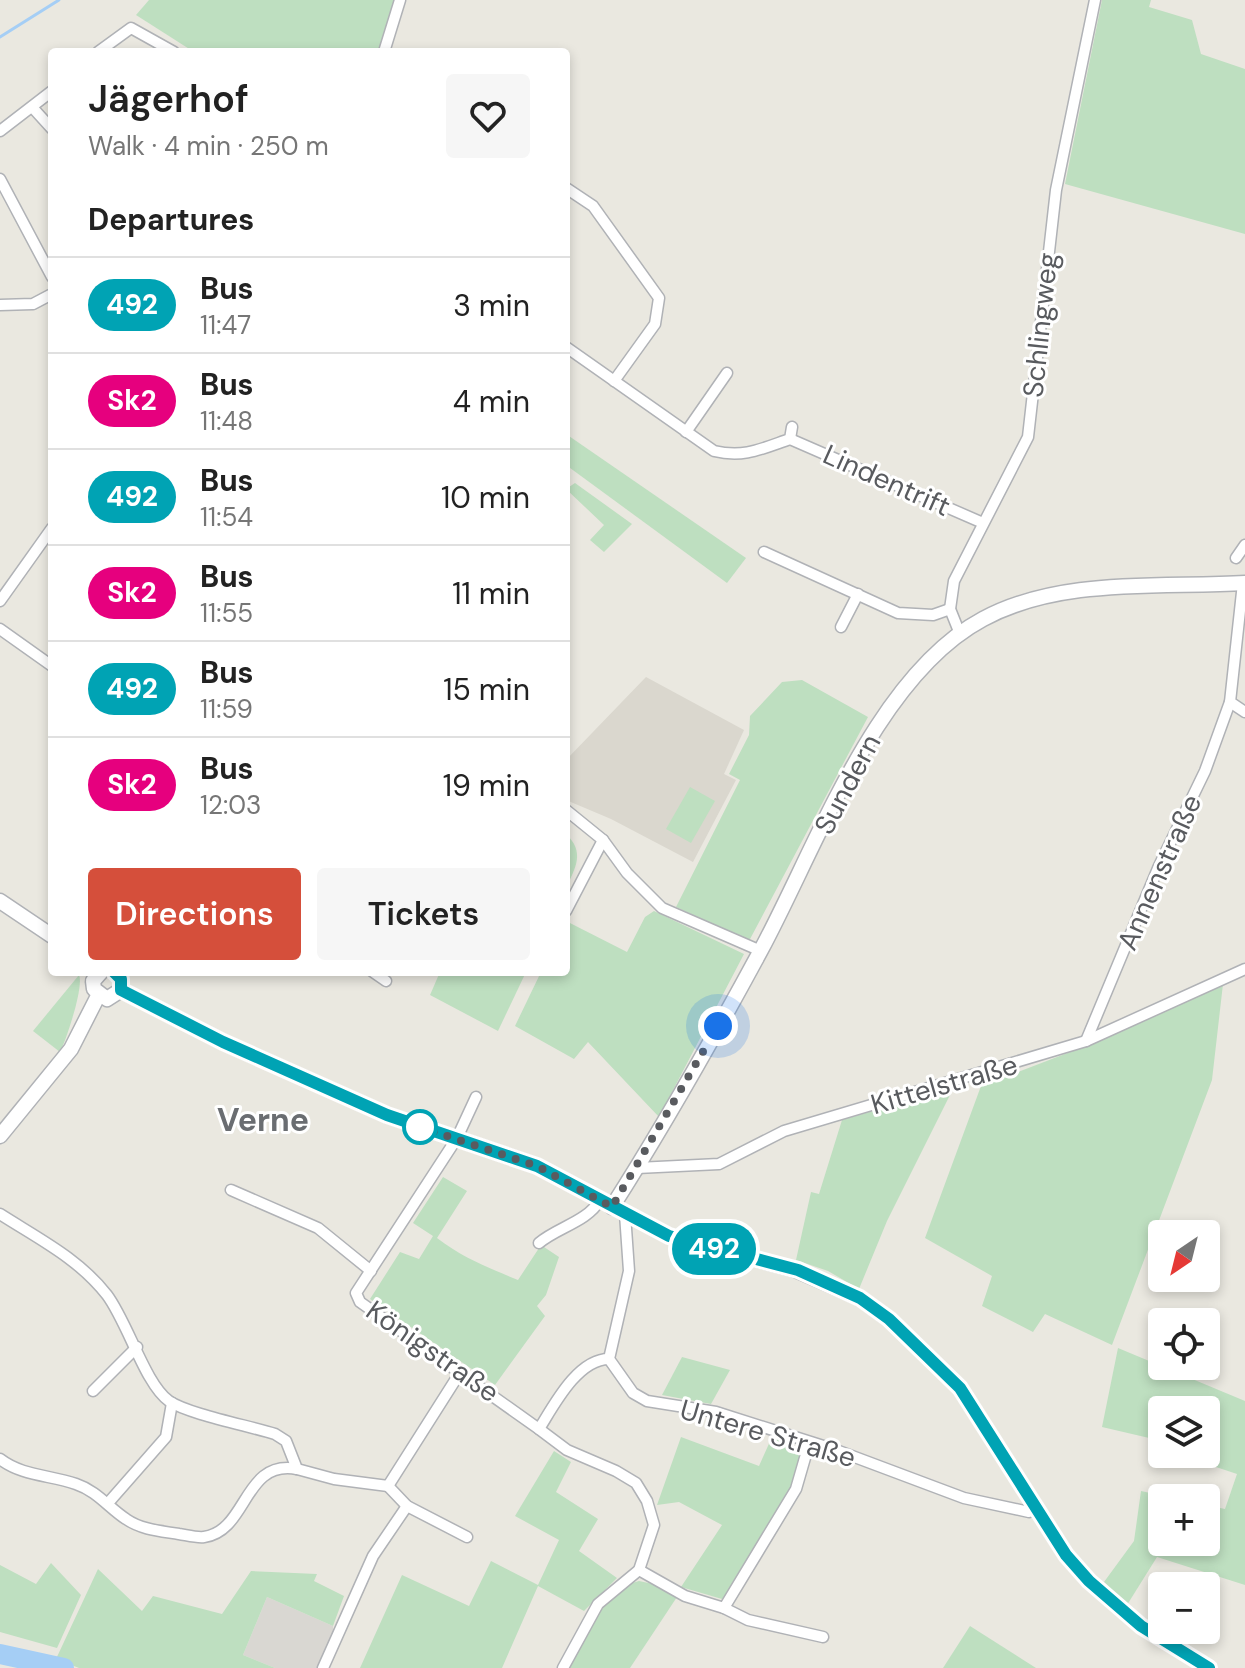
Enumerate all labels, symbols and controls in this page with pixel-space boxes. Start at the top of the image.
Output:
text: Jägerhof [88,74,249,124]
button: heart [446,74,530,158]
text: Walk · 4 min · 250 m [88,129,329,163]
text: Departures [88,200,254,239]
street label: Schlingweg [1015,251,1066,399]
text: Bus [200,269,254,308]
text: 492 [106,286,158,323]
text: 3 min [453,286,530,325]
text: 11:47 [200,308,251,342]
text: Bus [200,365,254,404]
text: Sk2 [107,382,157,419]
text: 4 min [453,382,530,421]
text: 11:48 [200,404,253,438]
street label: Lindentrift [817,436,956,525]
text: Bus [200,461,254,500]
text: 492 [106,478,158,515]
text: 10 min [441,478,530,517]
text: 11:54 [200,500,253,534]
text: Bus [200,557,254,596]
text: Sk2 [107,574,157,611]
text: 11 min [452,574,530,613]
text: 11:55 [200,596,253,630]
text: Bus [200,653,254,692]
text: 492 [106,670,158,707]
text: 15 min [443,670,530,709]
text: 11:59 [200,692,253,726]
street label: Sundern [806,728,889,841]
text: Bus [200,749,254,788]
text: Sk2 [107,766,157,803]
text: 19 min [443,766,530,805]
text: 12:03 [200,788,262,822]
street label: Annenstraße [1109,789,1210,956]
button: Directions [88,868,301,960]
button: Tickets [317,868,530,960]
your location [698,1006,738,1046]
street label: Kittelstraße [867,1046,1022,1123]
district label: Verne [217,1099,309,1141]
unlabelled marker [403,1110,437,1144]
north arrow [1148,1220,1220,1292]
map controls [1148,1220,1220,1644]
line badge: 492 [668,1223,760,1275]
text: 492 [688,1230,740,1267]
street label: Königstraße [359,1292,507,1411]
button: locate [1148,1308,1220,1380]
street label: Untere Straße [676,1391,860,1476]
button: layers [1148,1396,1220,1468]
button: + [1148,1484,1220,1556]
button: − [1148,1572,1220,1644]

